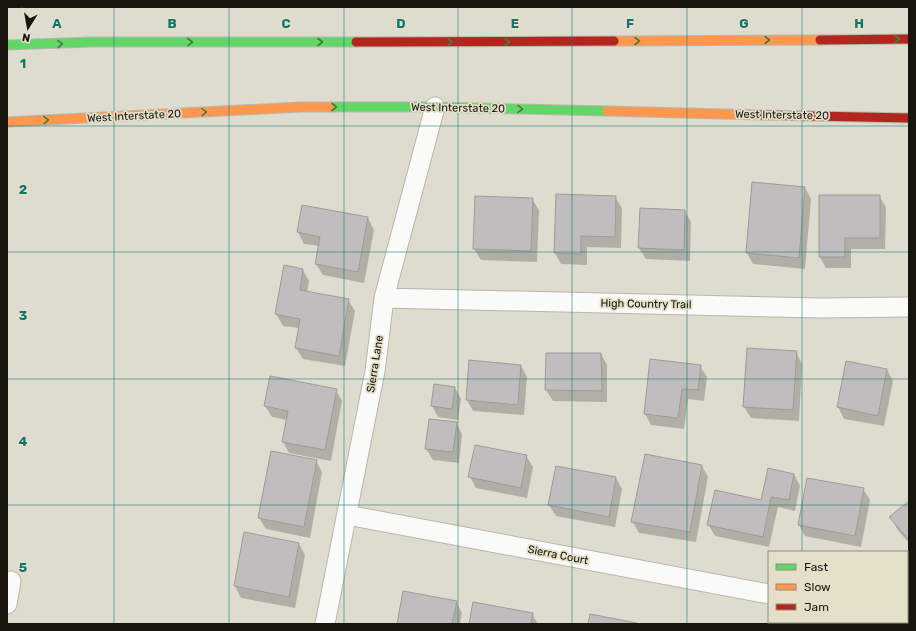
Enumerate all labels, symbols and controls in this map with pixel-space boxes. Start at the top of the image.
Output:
north arrow [8,8,48,48]
text: A [52,16,62,31]
text: B [167,16,177,31]
text: C [281,16,291,31]
text: D [396,16,406,31]
text: E [511,16,519,31]
text: F [626,16,634,31]
text: G [739,16,749,31]
text: H [854,16,864,31]
text: N [21,30,31,44]
one-way arrow [894,35,900,44]
one-way arrow [764,36,770,44]
one-way arrow [634,37,640,45]
one-way arrow [187,38,193,46]
one-way arrow [317,38,323,46]
one-way arrow [447,38,453,46]
one-way arrow [504,38,510,46]
one-way arrow [57,39,63,48]
text: 1 [20,56,26,71]
street label: West Interstate 20 [411,101,505,115]
one-way arrow [331,103,337,111]
one-way arrow [517,105,523,113]
street label: West Interstate 20 [87,107,181,125]
one-way arrow [201,107,207,116]
street label: West Interstate 20 [735,108,829,122]
one-way arrow [43,116,49,125]
text: 2 [19,182,27,197]
street label: High Country Trail [600,297,692,311]
text: 3 [19,308,28,323]
street label: Sierra Lane [364,334,386,394]
text: 4 [19,434,28,449]
street label: Sierra Court [527,543,590,567]
legend [768,551,908,623]
text: 5 [19,560,27,575]
text: Fast [804,560,828,574]
text: Slow [804,580,831,594]
text: Jam [804,600,829,614]

